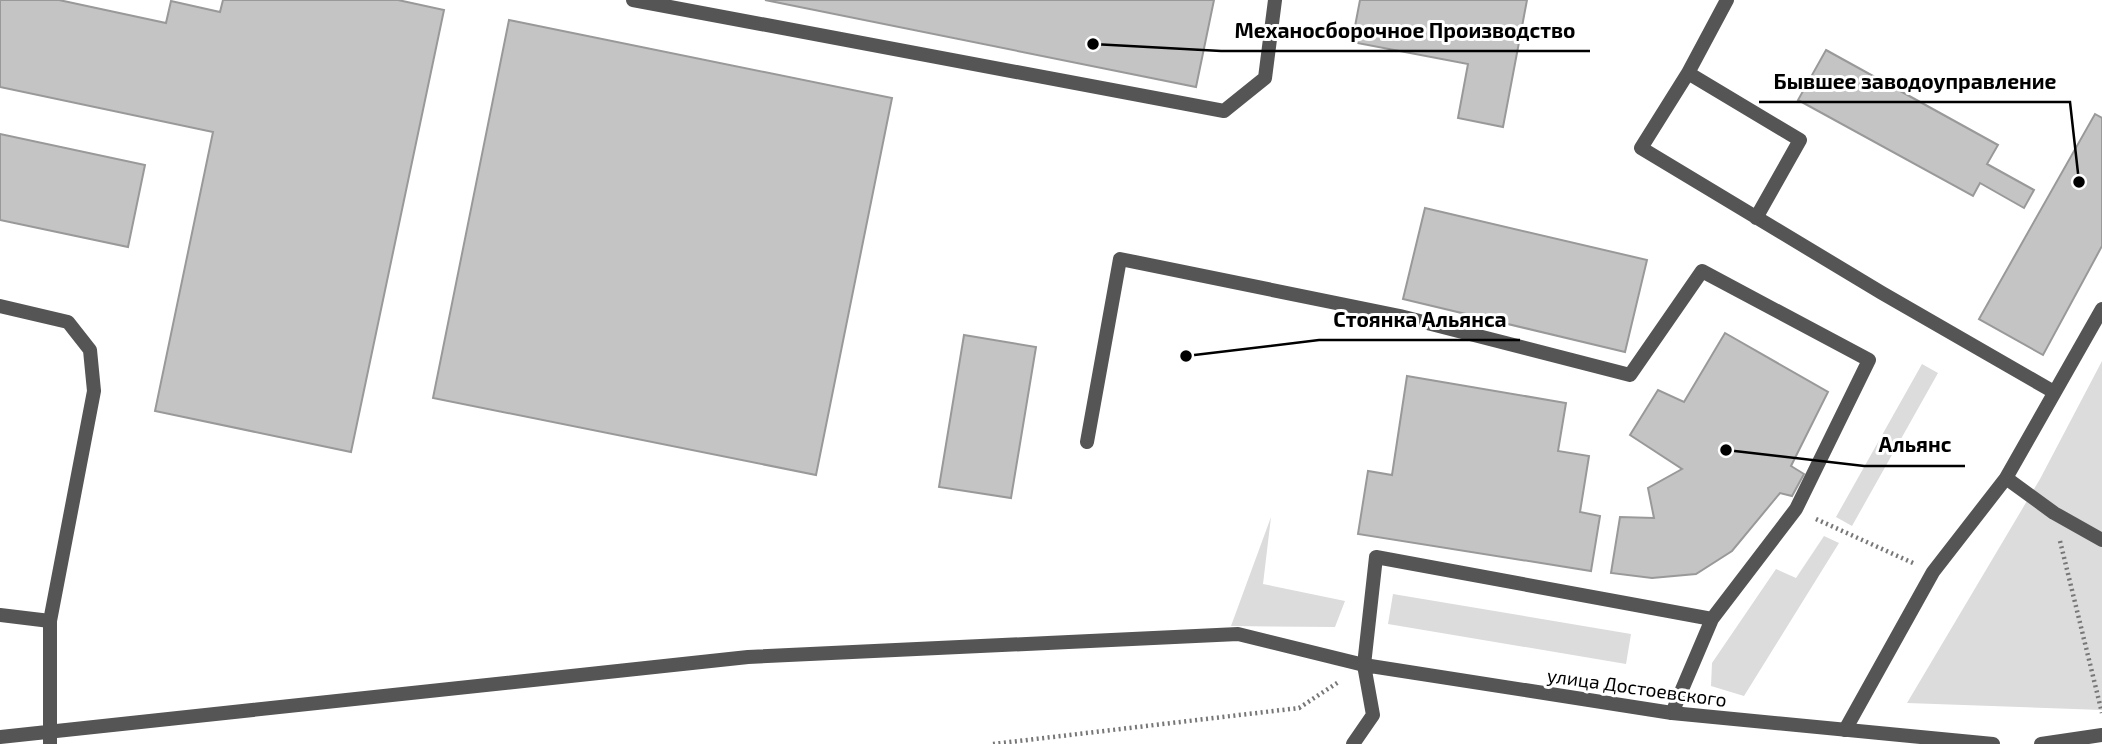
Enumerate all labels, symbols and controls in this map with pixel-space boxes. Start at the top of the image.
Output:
callout: Механосборочное Производство [1221,9,1590,51]
text: Механосборочное Производство [1235,17,1575,42]
callout: Бывшее заводоуправление [1759,60,2070,102]
text: Бывшее заводоуправление [1774,68,2057,93]
callout: Стоянка Альянса [1319,298,1520,340]
text: Стоянка Альянса [1333,306,1507,331]
callout: Альянс [1864,424,1965,466]
text: Альянс [1879,431,1952,456]
street label: улица Достоевского [1546,663,1728,712]

